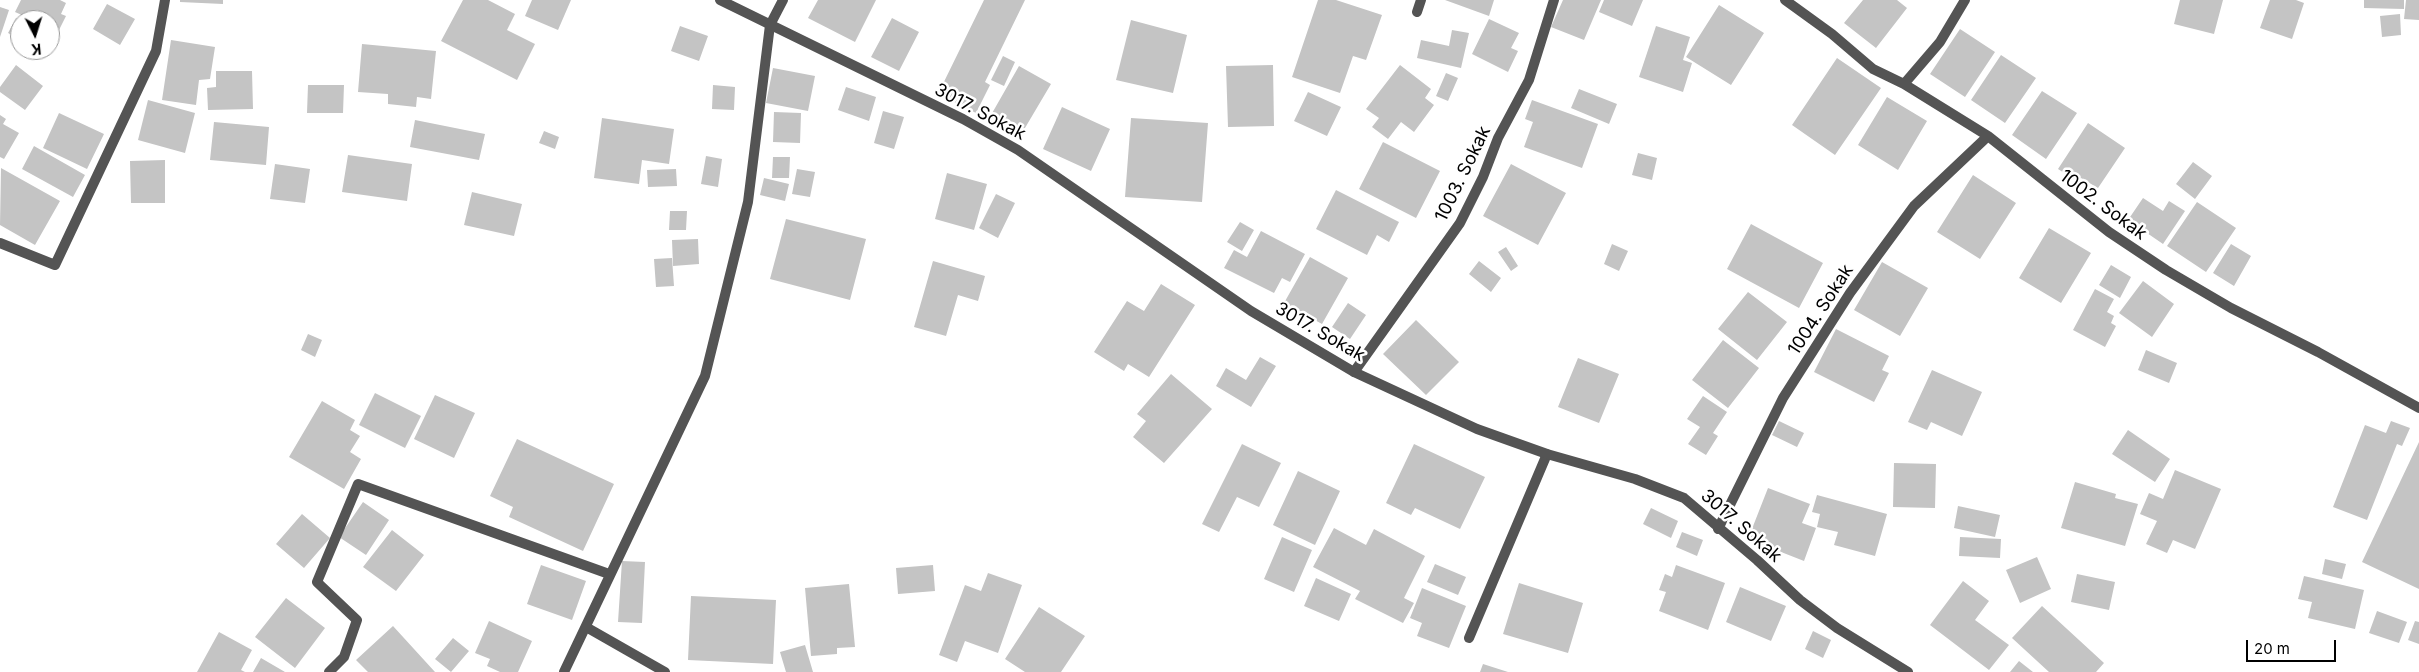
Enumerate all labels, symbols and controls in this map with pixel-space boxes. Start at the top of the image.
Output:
north arrow [10,10,60,60]
text: K [31,41,42,58]
street label: 3017. Sokak [931,79,1029,145]
street label: 1003. Sokak [1431,123,1495,225]
street label: 1002. Sokak [2055,165,2151,245]
street label: 1004. Sokak [1784,261,1858,359]
street label: 3017. Sokak [1271,298,1369,366]
street label: 3017. Sokak [1696,485,1786,567]
scale bar [2249,630,2339,662]
text: 20 m [2254,639,2290,658]

